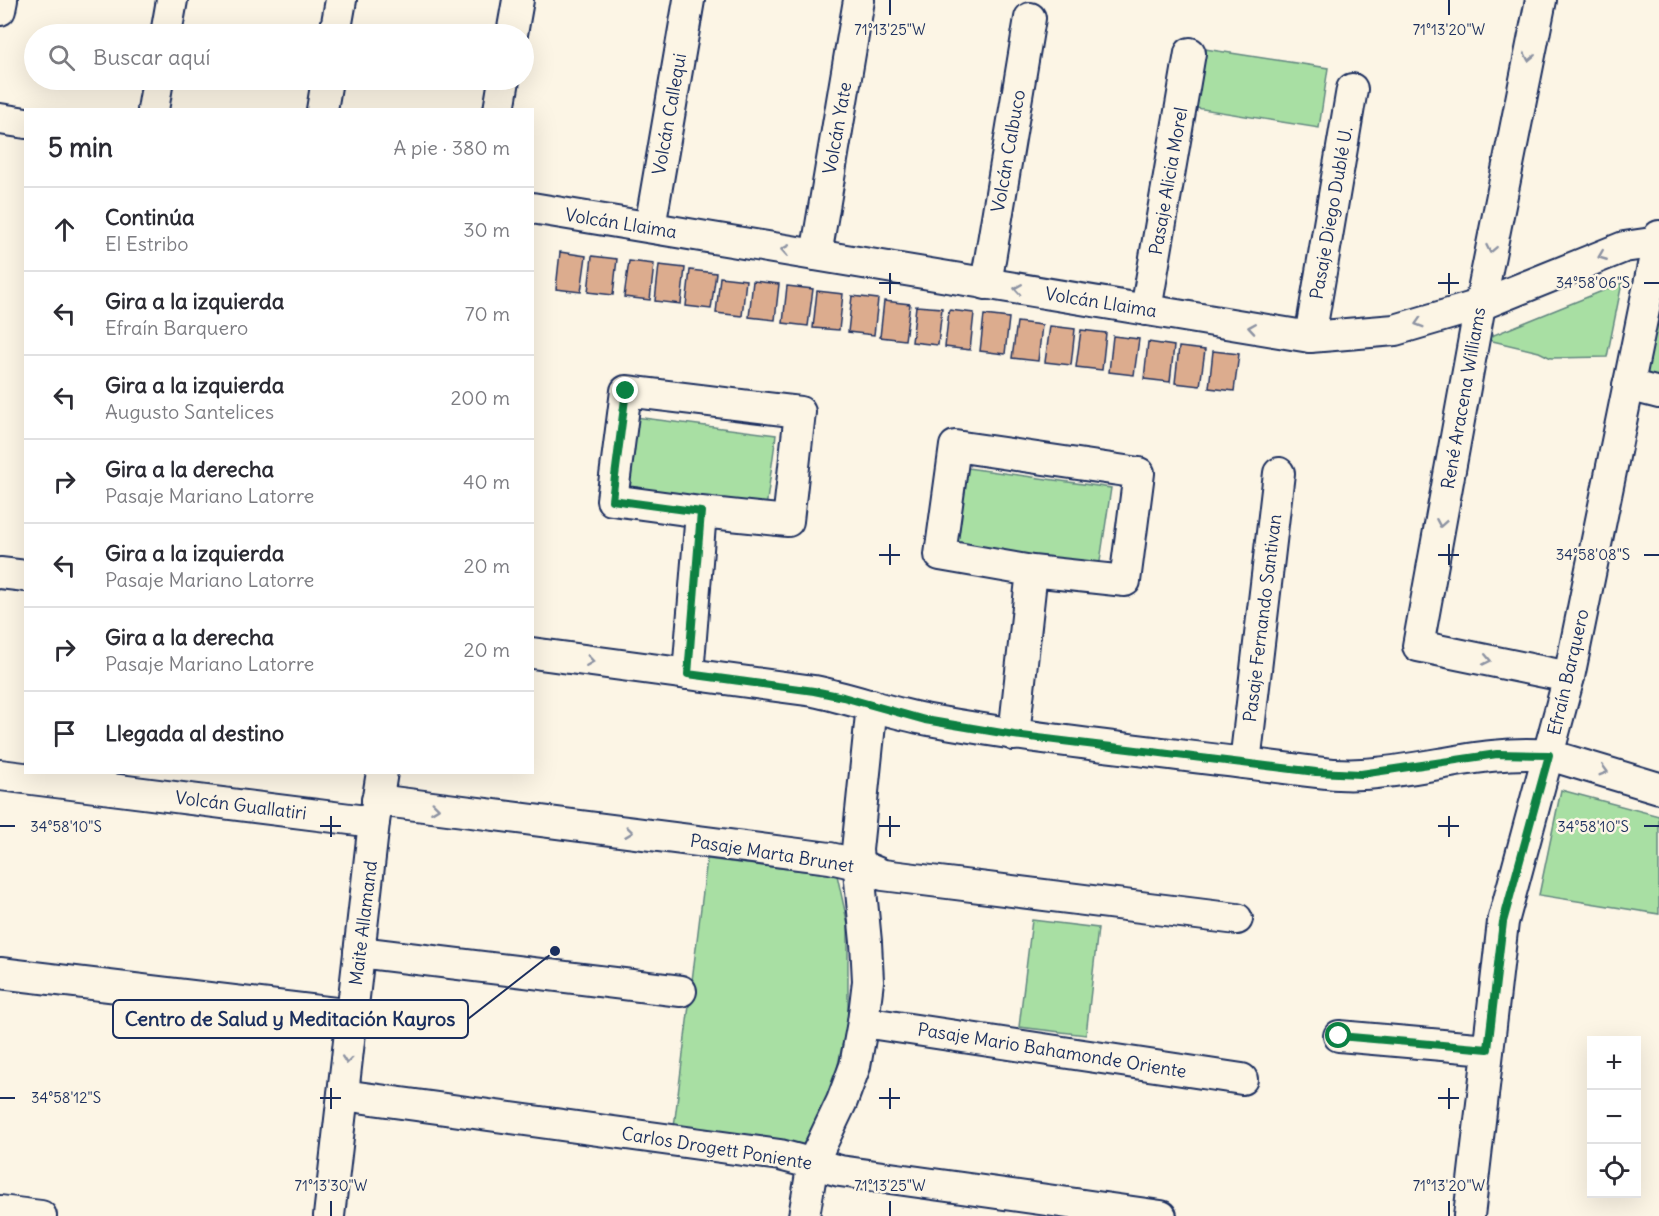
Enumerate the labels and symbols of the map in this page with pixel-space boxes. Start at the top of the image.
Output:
text: 71°13'25"W [854,20,926,39]
text: 71°13'20"W [1413,20,1486,39]
street label: Volcán Callequi [647,51,691,177]
one-way arrow [1523,52,1536,62]
street label: Volcán Yate [818,80,856,176]
street label: Volcán Calbuco [986,88,1030,214]
street label: Pasaje Alicia Morel [1144,105,1192,257]
street label: Pasaje Diego Dublé U. [1304,125,1358,301]
street label: Volcán Llaima [563,203,679,243]
one-way arrow [1485,243,1498,253]
one-way arrow [780,244,790,257]
one-way arrow [1597,249,1608,261]
text: 34°58'06"S [1556,273,1630,292]
street label: Volcán Llaima [1043,282,1159,322]
one-way arrow [1014,283,1024,296]
street label: René Aracena Williams [1436,305,1490,491]
one-way arrow [1414,316,1424,328]
one-way arrow [1248,322,1257,334]
route end [612,377,638,403]
street label: Pasaje Fernando Santivan [1238,513,1286,723]
one-way arrow [1435,518,1447,528]
text: 34°58'08"S [1556,545,1630,564]
street label: Efraín Barquero [1542,607,1594,737]
one-way arrow [1482,653,1492,666]
one-way arrow [586,654,595,666]
one-way arrow [1599,764,1609,777]
street label: Volcán Guallatiri [174,786,308,824]
one-way arrow [431,801,440,813]
text: 34°58'10"S [30,817,102,836]
text: 34°58'10"S [1557,817,1629,836]
one-way arrow [624,826,633,838]
street label: Pasaje Marta Brunet [688,829,856,877]
street label: Maite Allamand [344,859,382,987]
callout: Centro de Salud y Meditación Kayros [113,1000,468,1038]
text: Centro de Salud y Meditación Kayros [125,1006,455,1031]
street label: Pasaje Mario Bahamonde Oriente [916,1017,1188,1083]
route start [1325,1022,1351,1048]
one-way arrow [341,1055,354,1064]
text: 34°58'12"S [31,1088,101,1107]
street label: Carlos Drogett Poniente [620,1122,814,1174]
text: 71°13'30"W [295,1176,368,1195]
text: 71°13'25"W [854,1176,926,1195]
text: 71°13'20"W [1413,1176,1486,1195]

